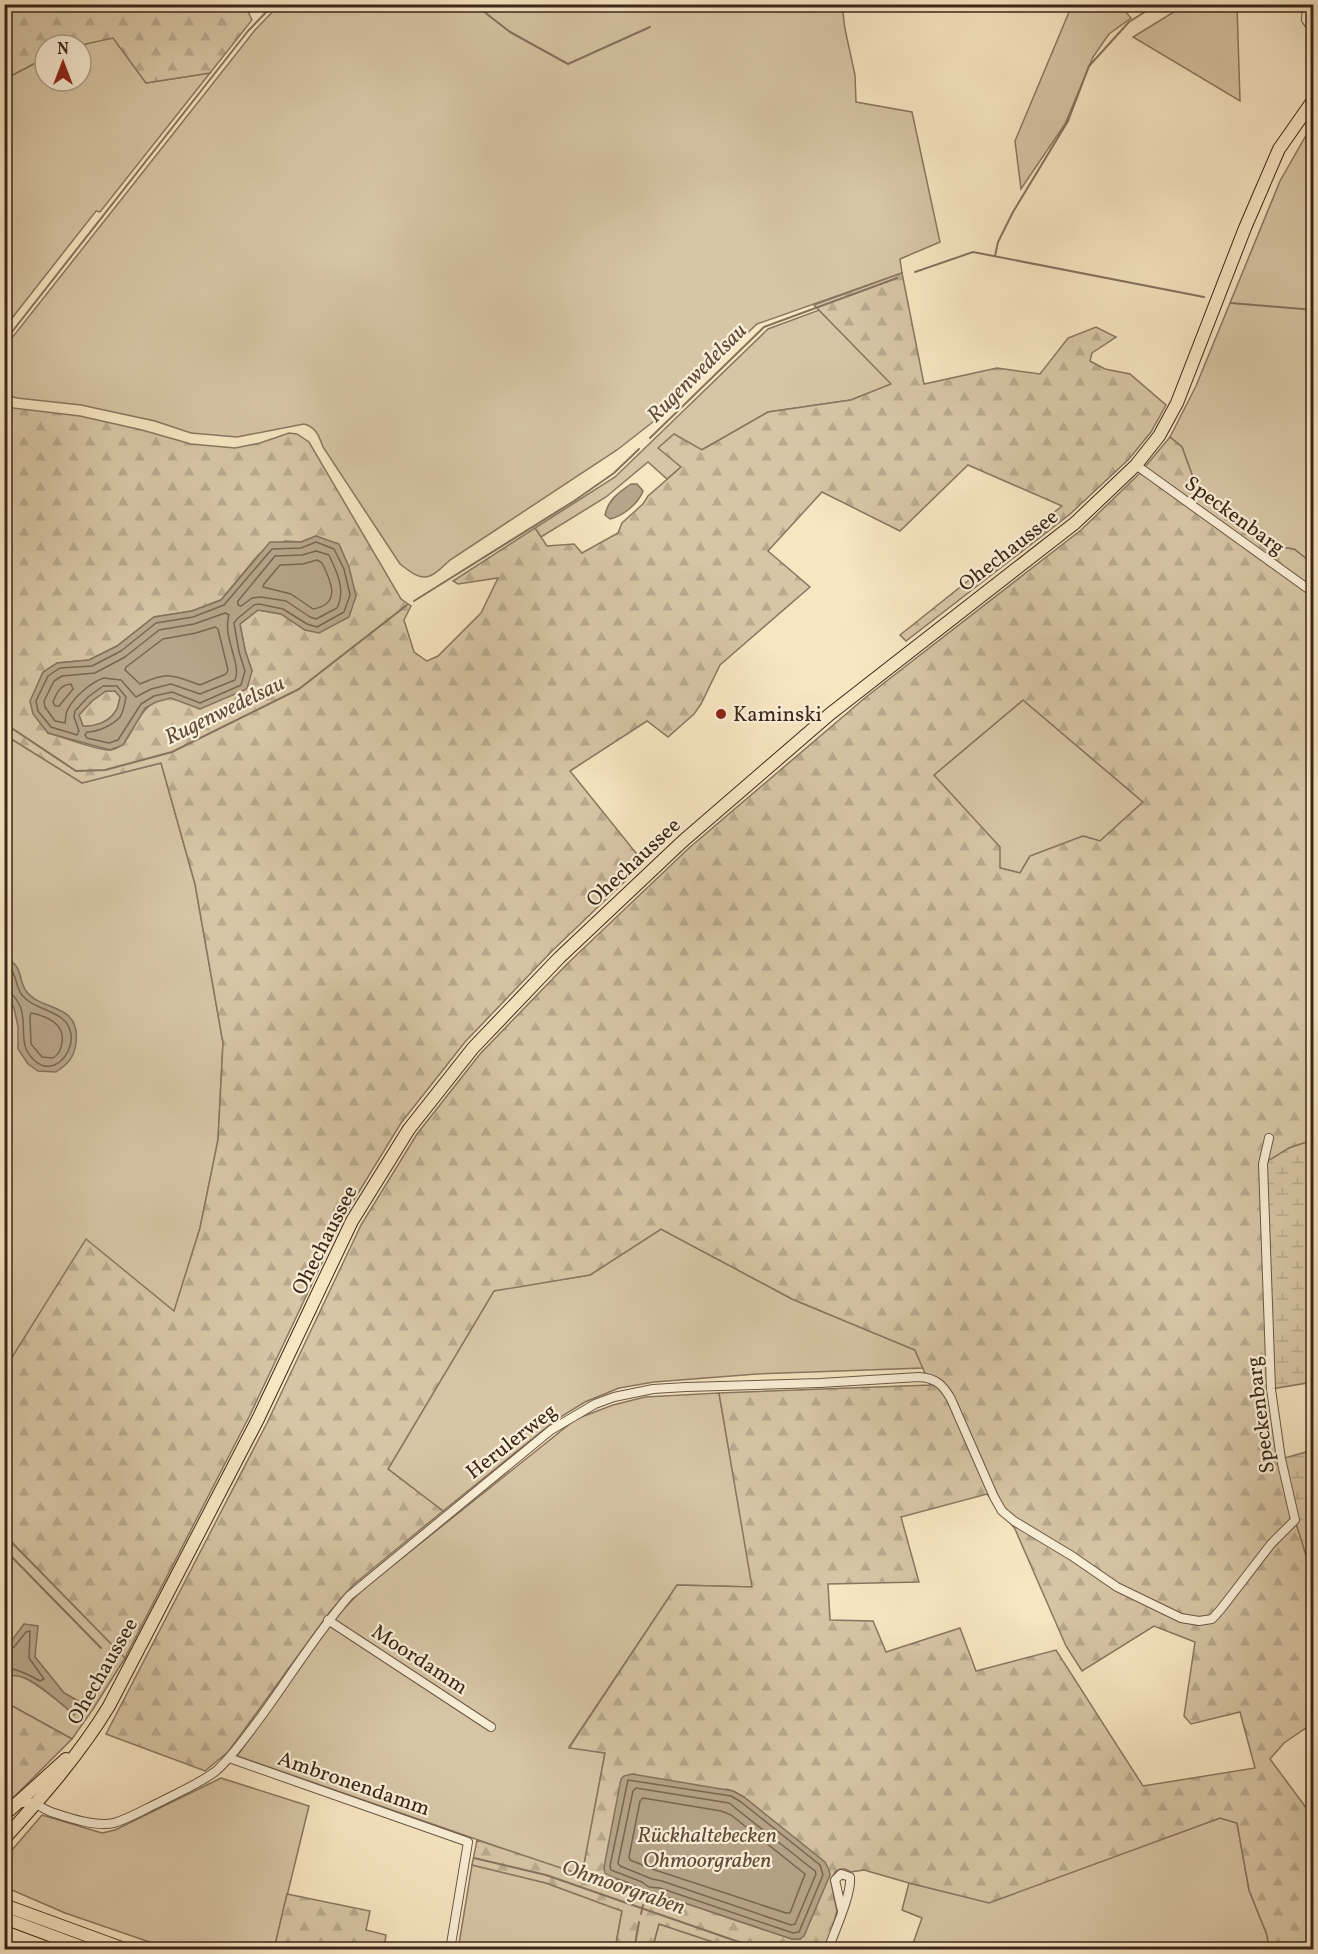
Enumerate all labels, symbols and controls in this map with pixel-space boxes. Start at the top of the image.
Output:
north arrow [33,33,93,93]
text: N [57,39,69,61]
water label: Rugenwedelsau [641,317,755,431]
street label: Speckenbarg [1178,470,1290,562]
street label: Ohechaussee [953,503,1065,599]
water label: Rugenwedelsau [160,669,290,754]
place label: Kaminski [733,701,822,730]
marker: Kaminski [714,707,728,721]
street label: Ohechaussee [580,812,688,914]
street label: Ohechaussee [285,1181,365,1300]
street label: Speckenbarg [1240,1355,1283,1475]
street label: Herulerweg [460,1397,563,1487]
street label: Ohechaussee [61,1613,146,1731]
street label: Moordamm [365,1618,473,1702]
street label: Ambronendamm [273,1745,434,1824]
water label: Rückhaltebecken Ohmoorgraben [637,1821,777,1877]
water label: Ohmoorgraben [557,1853,689,1924]

